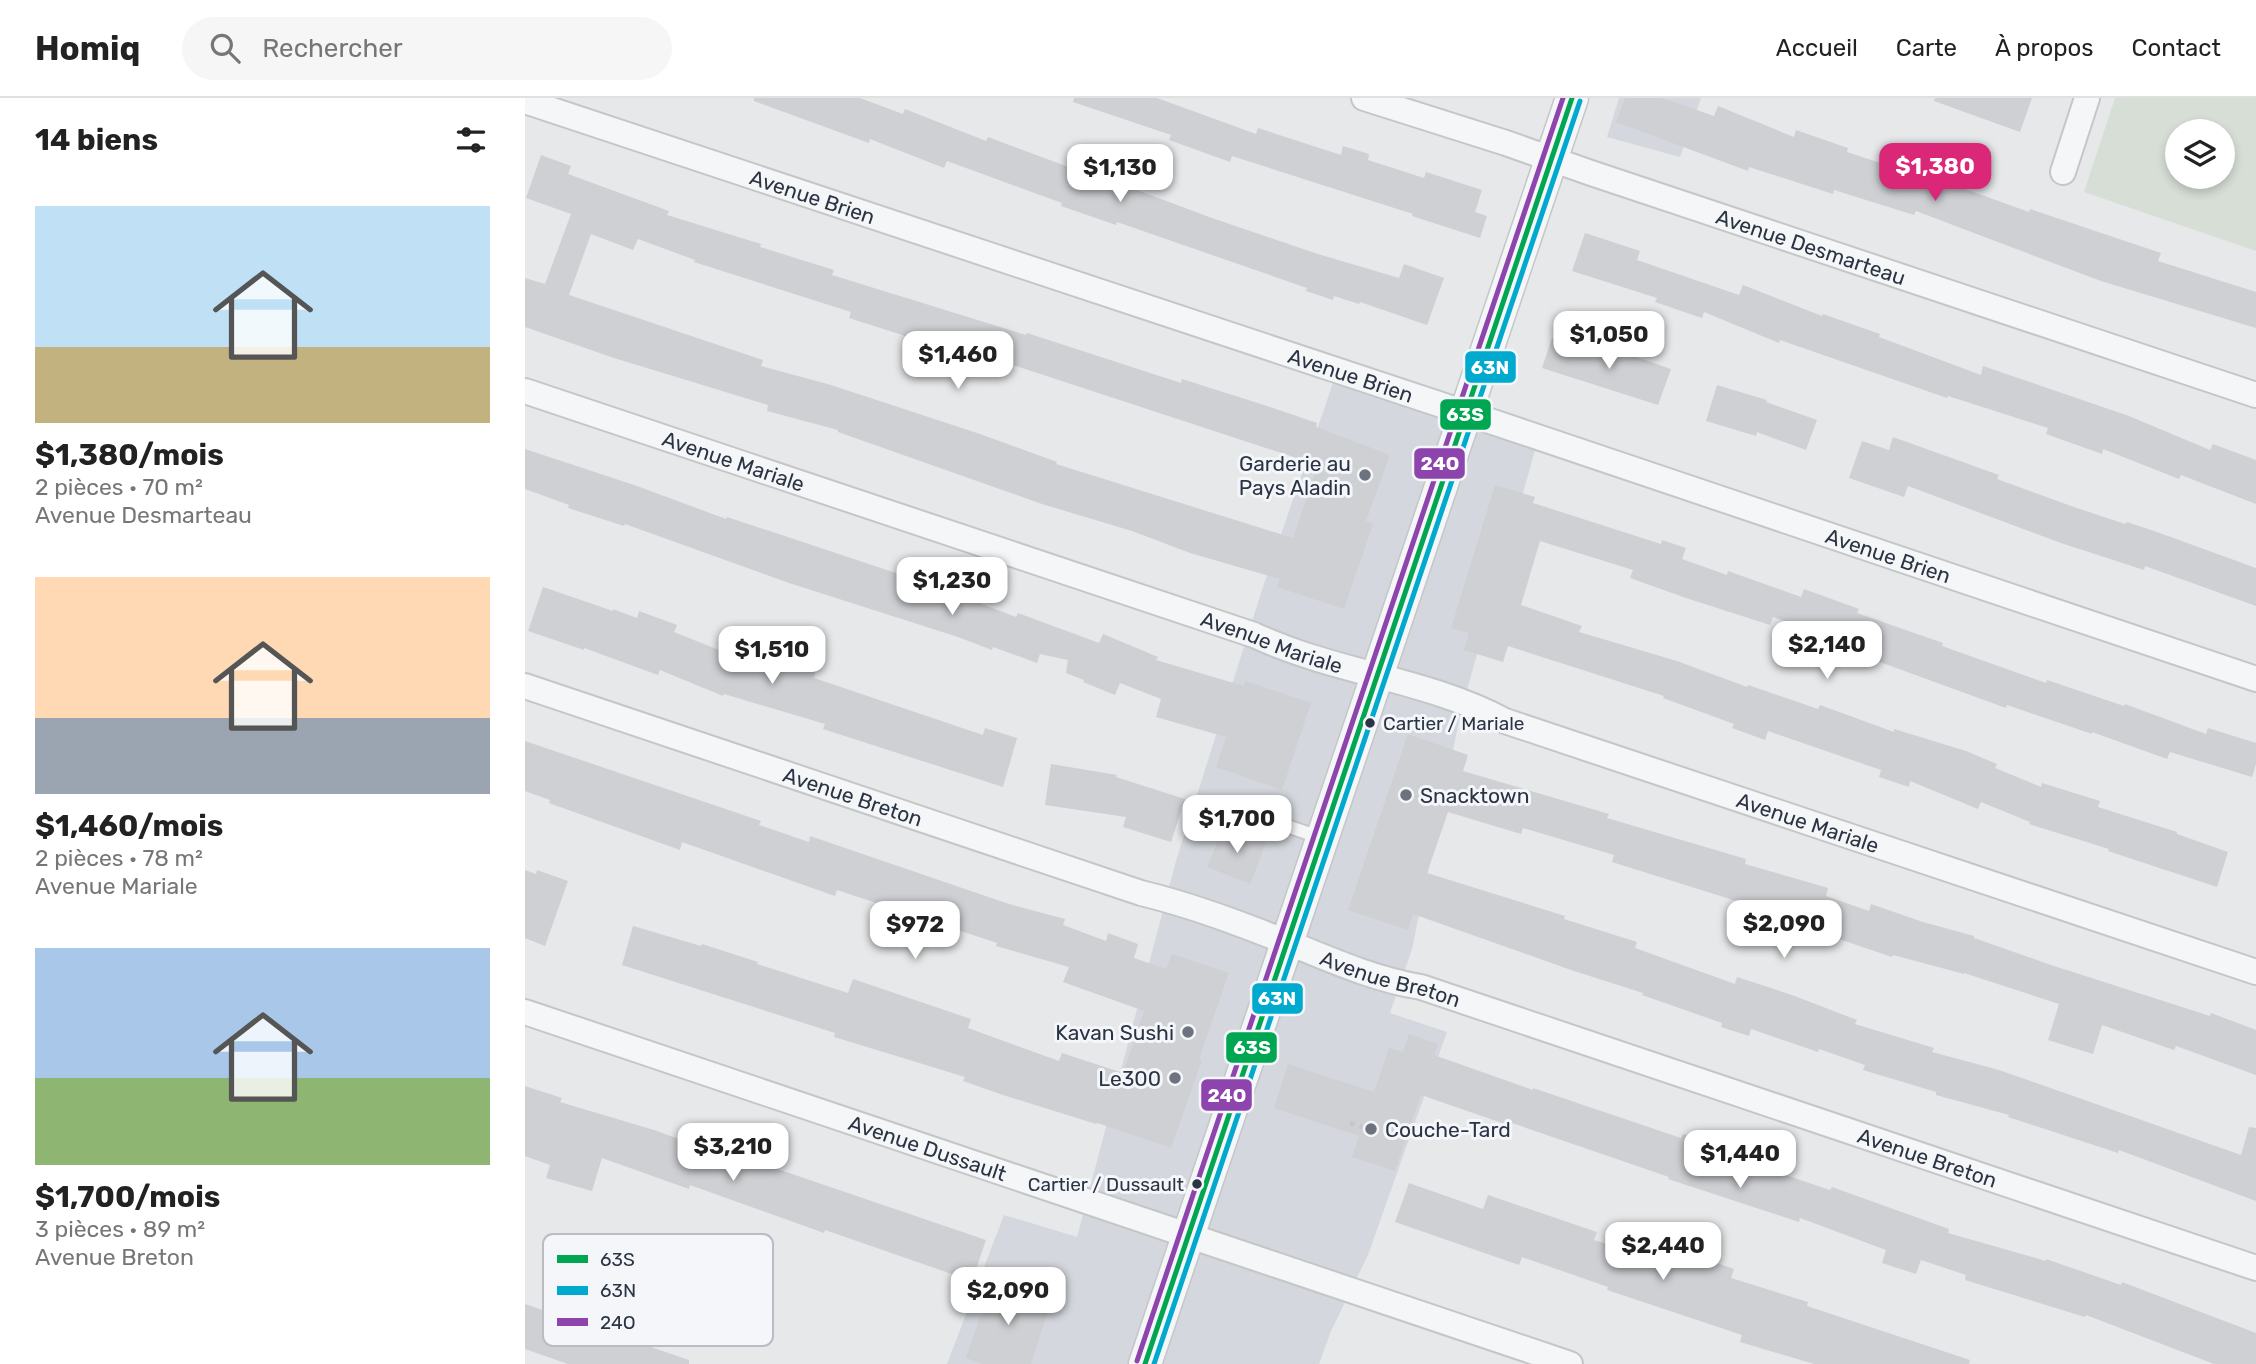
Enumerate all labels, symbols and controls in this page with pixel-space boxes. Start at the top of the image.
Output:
search box [182,17,672,80]
text: Homiq [35,29,140,68]
icon: search [206,29,244,67]
text: Rechercher [262,33,403,64]
text: Accueil [1776,34,1858,62]
text: Carte [1896,34,1957,62]
text: À propos [1995,34,2094,62]
text: Contact [2132,34,2221,62]
map controls [2165,119,2235,189]
button: layers [2165,119,2235,189]
icon: filters [452,121,490,159]
text: 14 biens [35,122,158,158]
pin: $1,130 [1063,144,1177,204]
pin: $1,380 [1878,144,1992,203]
text: $1,380 [1895,152,1975,180]
text: $1,130 [1083,153,1157,181]
street label: Avenue Brien [747,164,878,229]
street label: Avenue Desmarteau [1713,203,1909,290]
icon: home [200,252,326,378]
pin: $1,050 [1552,312,1666,371]
text: $1,050 [1569,320,1649,348]
pin: $1,460 [901,331,1015,391]
text: $1,460 [918,340,998,368]
street label: Avenue Brien [1285,342,1417,407]
line badge: 63N [1464,350,1517,384]
text: 63N [1471,356,1509,379]
line badge: 63S [1439,398,1492,431]
text: 63S [1446,403,1484,426]
street label: Avenue Mariale [659,425,808,496]
text: $1,380/mois [35,437,224,473]
line badge: 24O [1413,447,1466,480]
place label: Garderie au Pays Aladin [1239,451,1351,500]
text: 24O [1421,452,1459,475]
marker: Garderie au Pays Aladin [1357,467,1373,483]
text: 2 pièces · 70 m² [35,473,203,501]
text: Avenue Desmarteau [35,501,252,529]
street label: Avenue Brien [1823,523,1954,588]
pin: $1,230 [895,558,1009,617]
text: $1,230 [913,566,991,594]
street label: Avenue Mariale [1198,606,1346,678]
pin: $2,140 [1770,622,1884,681]
icon: home [200,623,326,749]
pin: $1,510 [715,626,829,686]
text: $2,140 [1788,630,1866,658]
text: $1,510 [735,635,809,663]
place label: Cartier / Mariale [1383,712,1524,735]
marker: Cartier / Mariale [1363,716,1377,730]
street label: Avenue Breton [780,761,926,831]
place label: Snacktown [1420,783,1529,808]
marker: Snacktown [1398,787,1414,803]
street label: Avenue Mariale [1734,787,1882,858]
pin: $1,700 [1180,796,1294,855]
text: $1,700 [1199,804,1275,832]
text: $1,460/mois [35,808,223,844]
text: 2 pièces · 78 m² [35,844,203,872]
text: Avenue Mariale [35,872,198,900]
pin: $2,090 [1727,900,1841,960]
pin: $972 [874,902,956,961]
text: $2,090 [1743,909,1825,937]
text: $972 [886,910,944,938]
street label: Avenue Breton [1317,945,1464,1012]
line badge: 63N [1251,982,1304,1015]
text: 63N [1258,987,1296,1010]
icon: home [200,994,326,1120]
place label: Kavan Sushi [1055,1020,1174,1045]
marker: Kavan Sushi [1180,1024,1196,1040]
line badge: 63S [1225,1031,1278,1064]
text: 63S [1233,1036,1271,1059]
place label: Le300 [1098,1066,1161,1091]
marker: Le300 [1167,1070,1183,1086]
line badge: 24O [1200,1078,1253,1112]
text: 24O [1208,1084,1246,1107]
street label: Avenue Dussault [846,1110,1010,1186]
place label: Couche-Tard [1385,1117,1511,1142]
marker: Couche-Tard [1363,1121,1379,1137]
street label: Avenue Breton [1855,1122,2000,1192]
pin: $3,210 [676,1124,790,1183]
pin: $1,440 [1683,1130,1797,1190]
text: $3,210 [694,1132,772,1160]
text: $1,440 [1700,1139,1780,1167]
place label: Cartier / Dussault [1028,1173,1185,1196]
marker: Cartier / Dussault [1190,1177,1204,1191]
text: $1,700/mois [35,1179,220,1215]
text: 3 pièces · 89 m² [35,1215,205,1243]
pin: $2,440 [1606,1222,1720,1282]
text: $2,440 [1621,1231,1705,1259]
legend [543,1234,773,1346]
text: Avenue Breton [35,1243,194,1271]
text: 63S [600,1248,635,1271]
pin: $2,090 [951,1268,1065,1327]
text: $2,090 [967,1276,1049,1304]
text: 63N [600,1279,636,1302]
text: 24O [600,1311,636,1334]

